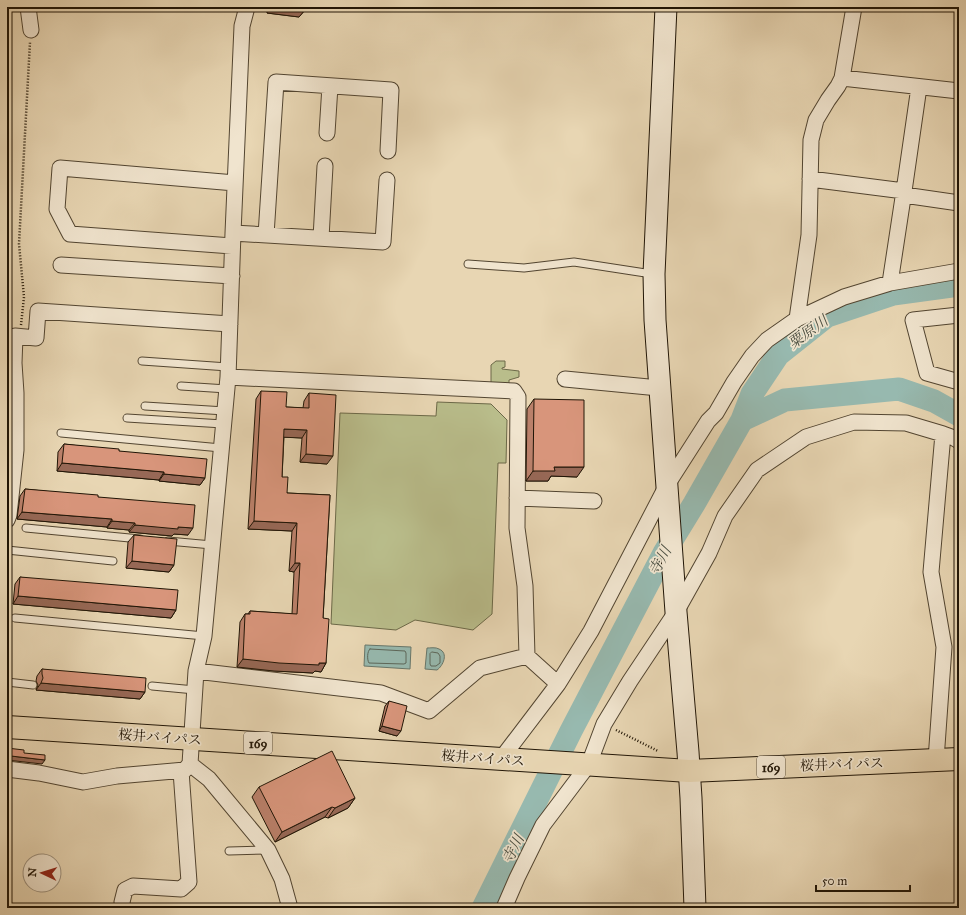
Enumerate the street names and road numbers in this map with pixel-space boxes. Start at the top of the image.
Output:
street label: 桜井バイパス [118,726,202,749]
road number: 169 [244,732,272,754]
street label: 桜井バイパス [441,747,525,770]
street label: 桜井バイパス [800,755,884,774]
road number: 169 [757,756,785,778]

